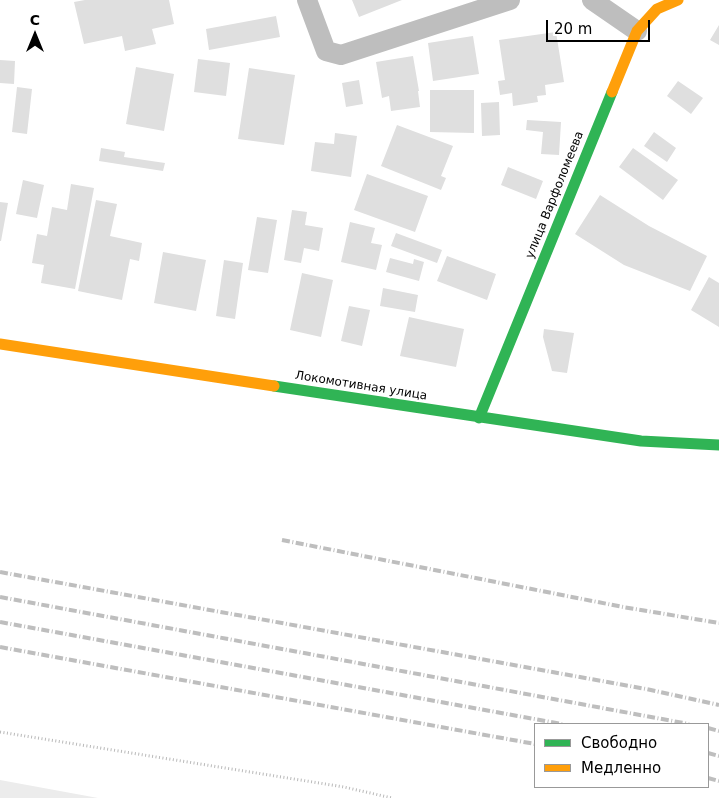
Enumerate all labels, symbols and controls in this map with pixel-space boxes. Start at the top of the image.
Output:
north arrow [10,10,60,60]
scale bar [549,10,653,42]
text: С [30,12,40,28]
text: 20 m [554,20,592,38]
street label: улица Варфоломеева [523,129,587,261]
street label: Локомотивная улица [294,368,428,404]
legend [534,723,709,788]
text: Свободно [581,734,657,752]
text: Медленно [581,759,661,777]

